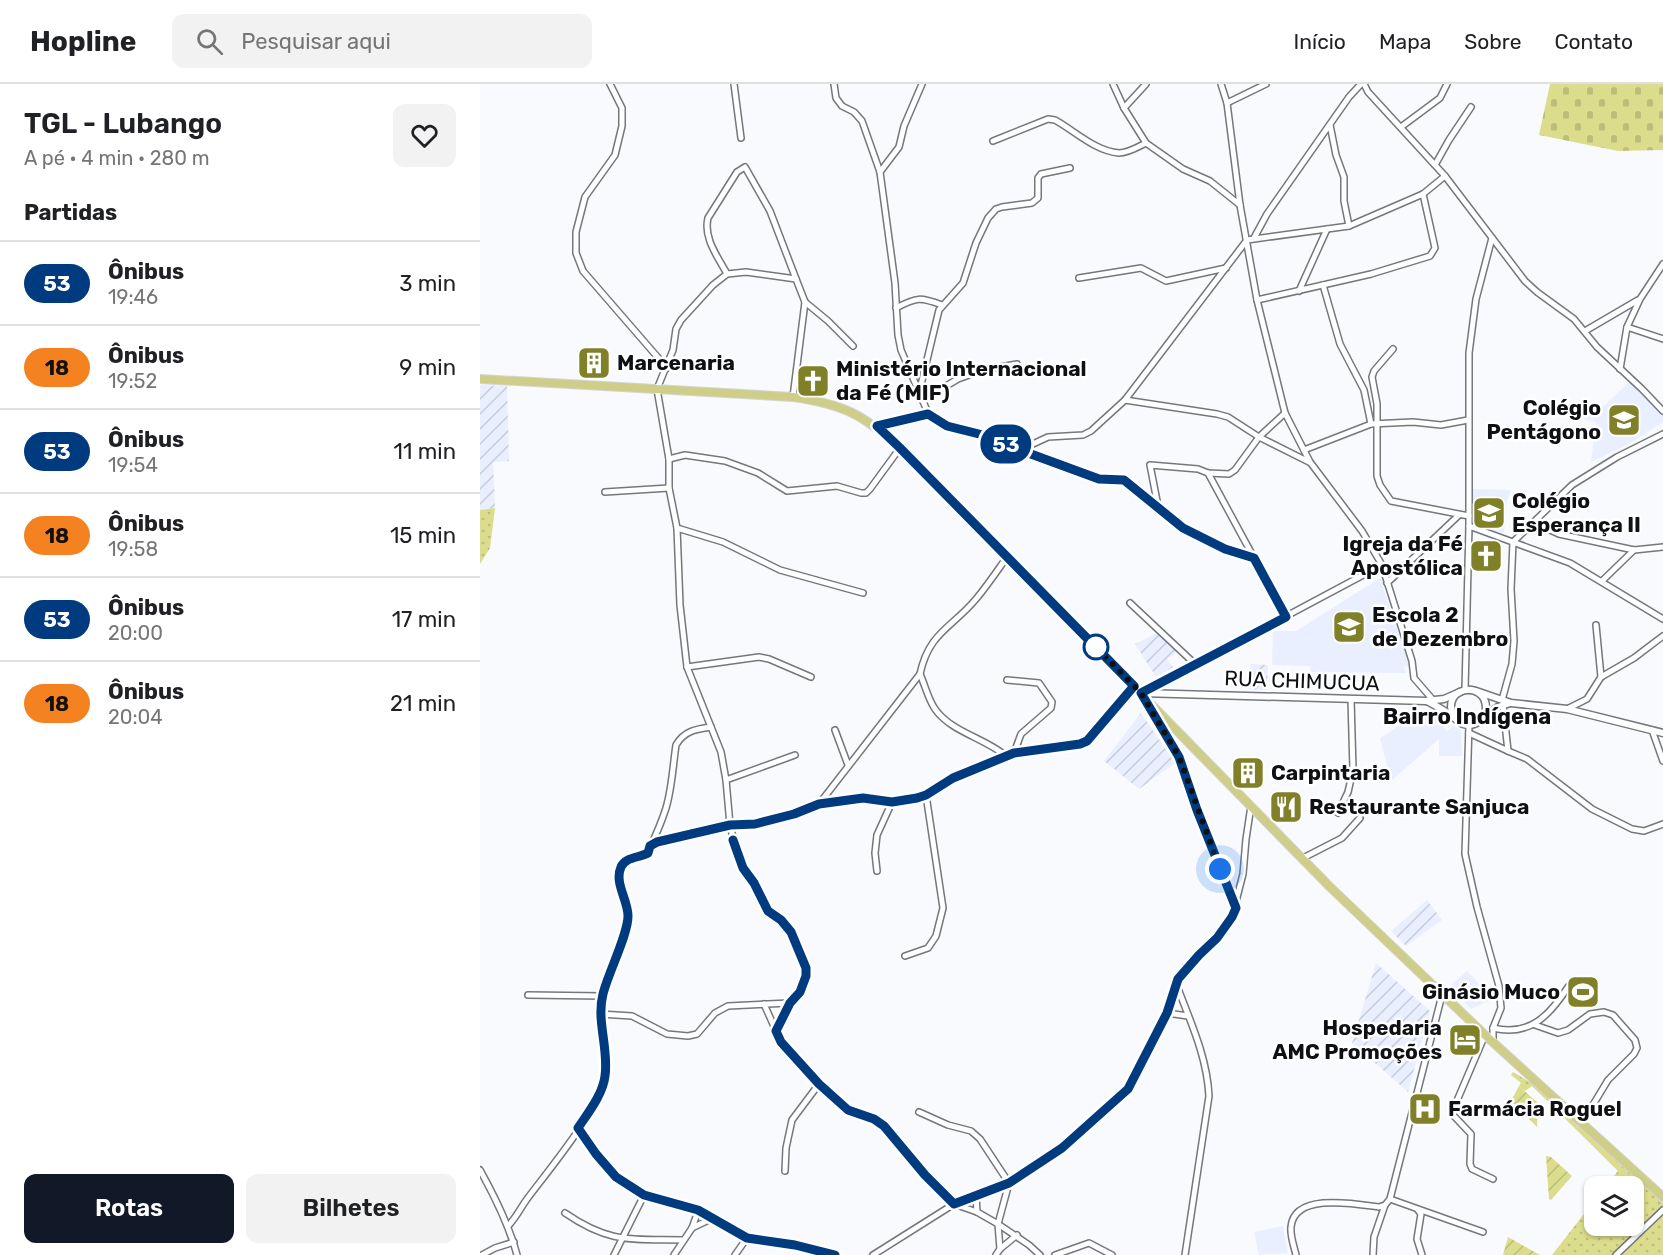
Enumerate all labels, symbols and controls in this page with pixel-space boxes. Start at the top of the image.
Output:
search box [172,14,592,68]
text: Hopline [30,25,136,58]
icon: search [193,25,226,58]
text: Pesquisar aqui [241,28,391,55]
text: Início [1294,29,1346,54]
text: Mapa [1379,29,1431,54]
text: Sobre [1464,29,1521,54]
text: Contato [1554,29,1633,54]
button: heart [393,104,456,167]
text: TGL - Lubango [24,107,222,140]
text: A pé · 4 min · 280 m [24,146,210,170]
text: Partidas [24,199,117,226]
text: Ônibus [108,258,184,285]
text: 3 min [399,270,456,297]
text: 53 [43,271,71,296]
text: 19:46 [108,285,158,309]
text: Ônibus [108,342,184,369]
building icon: Marcenaria [576,345,612,381]
place label: Marcenaria [617,350,735,375]
text: 9 min [399,354,456,381]
text: 18 [45,355,69,380]
place label: Ministério Internacional da Fé (MIF) [836,356,1087,405]
church icon: Ministério Internacional da Fé (MIF) [795,363,831,399]
text: 19:52 [108,369,157,393]
place label: Colégio Pentágono [1486,395,1601,444]
school or university icon: Colégio Pentágono [1606,402,1642,438]
line badge: 53 [979,424,1033,464]
text: Ônibus [108,426,184,453]
text: 53 [992,432,1020,457]
text: 11 min [394,438,456,465]
text: 53 [43,439,71,464]
text: 19:54 [108,453,158,477]
place label: Colégio Esperança II [1512,488,1641,537]
school or university icon: Colégio Esperança II [1471,495,1507,531]
text: Ônibus [108,510,184,537]
text: 15 min [390,522,456,549]
text: 18 [45,523,69,548]
place label: Igreja da Fé Apostólica [1342,531,1463,580]
text: 19:58 [108,537,158,561]
church icon: Igreja da Fé Apostólica [1468,538,1504,574]
text: Ônibus [108,594,184,621]
place label: Escola 2 de Dezembro [1372,602,1508,651]
text: 17 min [392,606,456,633]
text: 53 [43,607,71,632]
school or university icon: Escola 2 de Dezembro [1331,609,1367,645]
text: 20:00 [108,621,163,645]
unlabelled marker [1083,634,1109,660]
street label: RUA CHIMUCUA [1224,665,1380,696]
text: Ônibus [108,678,184,705]
text: 21 min [390,690,456,717]
text: 18 [45,691,69,716]
district label: Bairro Indígena [1383,703,1551,730]
text: 20:04 [108,705,163,729]
building icon: Carpintaria [1230,755,1266,791]
place label: Carpintaria [1271,760,1390,785]
restaurant icon: Restaurante Sanjuca [1268,789,1304,825]
place label: Restaurante Sanjuca [1309,794,1529,819]
your location [1205,854,1235,884]
sports icon: Ginásio Muco [1565,974,1601,1010]
place label: Ginásio Muco [1422,979,1560,1004]
place label: Hospedaria AMC Promoções [1273,1015,1442,1064]
hotel icon: Hospedaria AMC Promoções [1447,1022,1483,1058]
hospital icon: Farmácia Roguel [1407,1091,1443,1127]
place label: Farmácia Roguel [1448,1096,1622,1121]
button: Rotas [24,1174,234,1243]
button: Bilhetes [246,1174,456,1243]
map controls [1584,1176,1644,1236]
button: layers [1584,1176,1644,1236]

